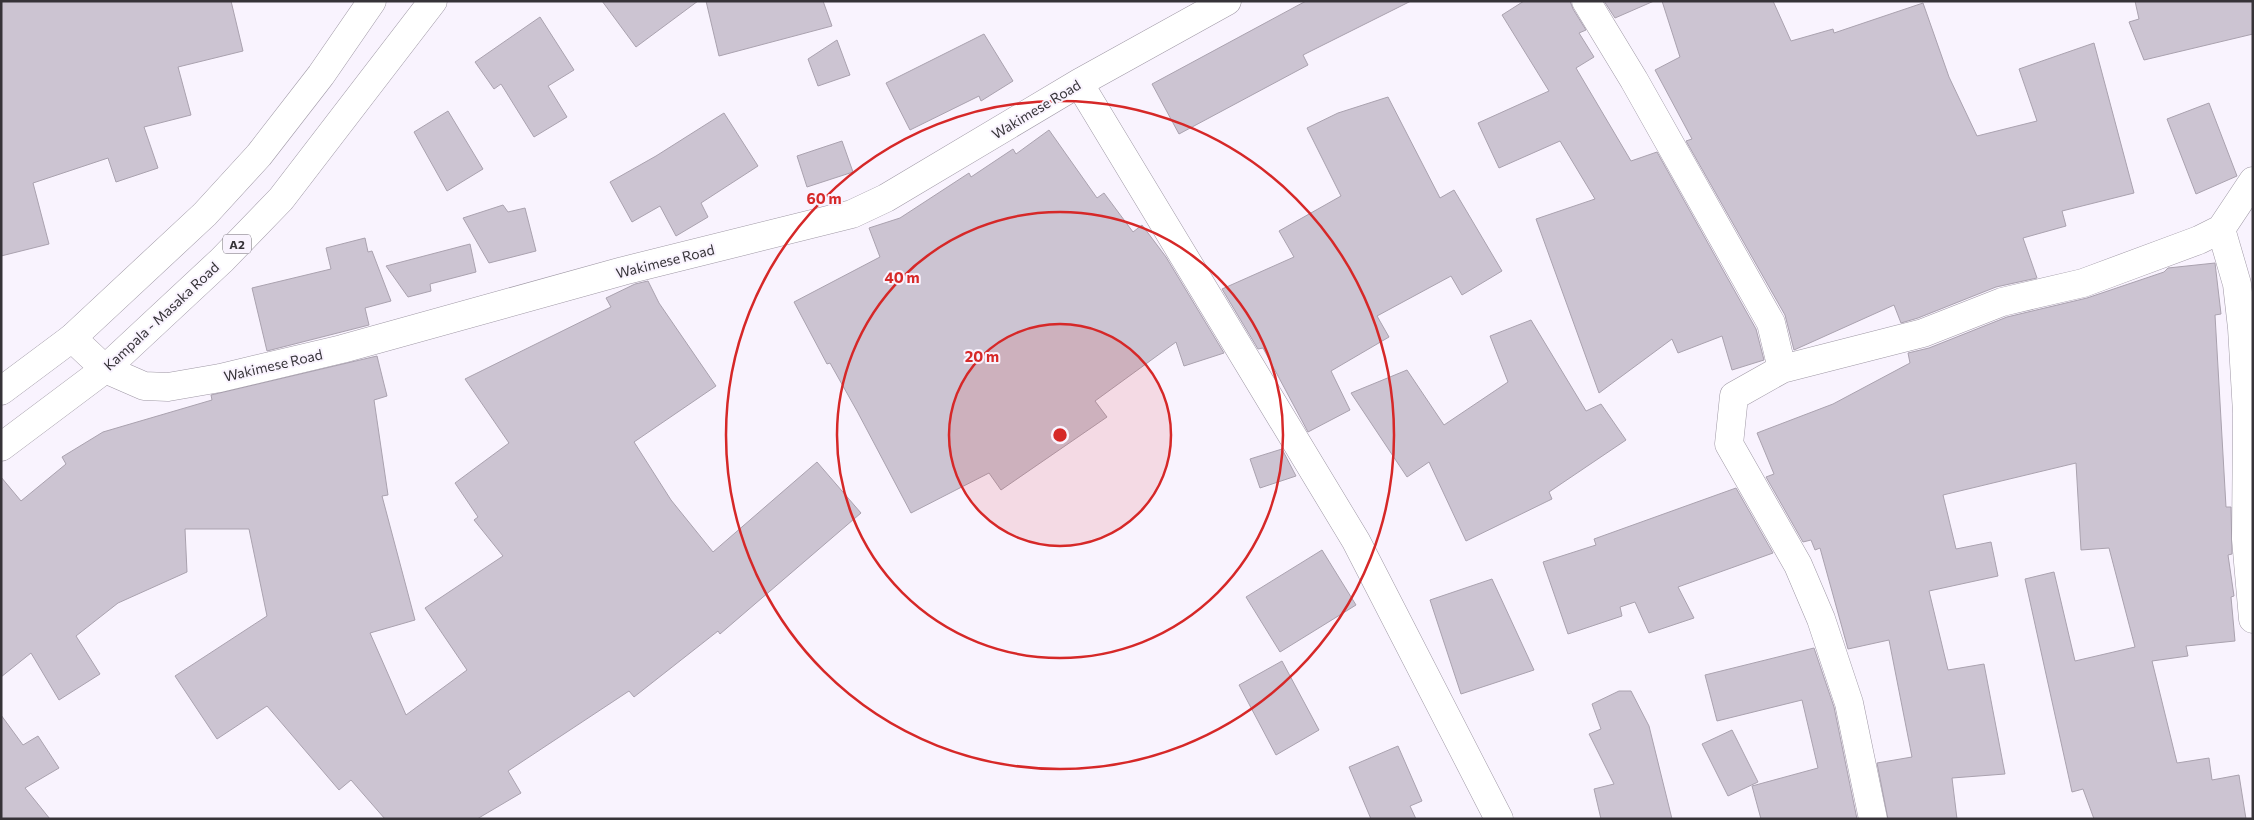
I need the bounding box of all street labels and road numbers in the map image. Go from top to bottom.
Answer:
street label: Wakimese Road [988,76,1084,142]
road number: A2 [223,234,251,253]
street label: Wakimese Road [614,241,716,281]
street label: Kampala - Masaka Road [100,258,222,374]
street label: Wakimese Road [222,345,324,385]

